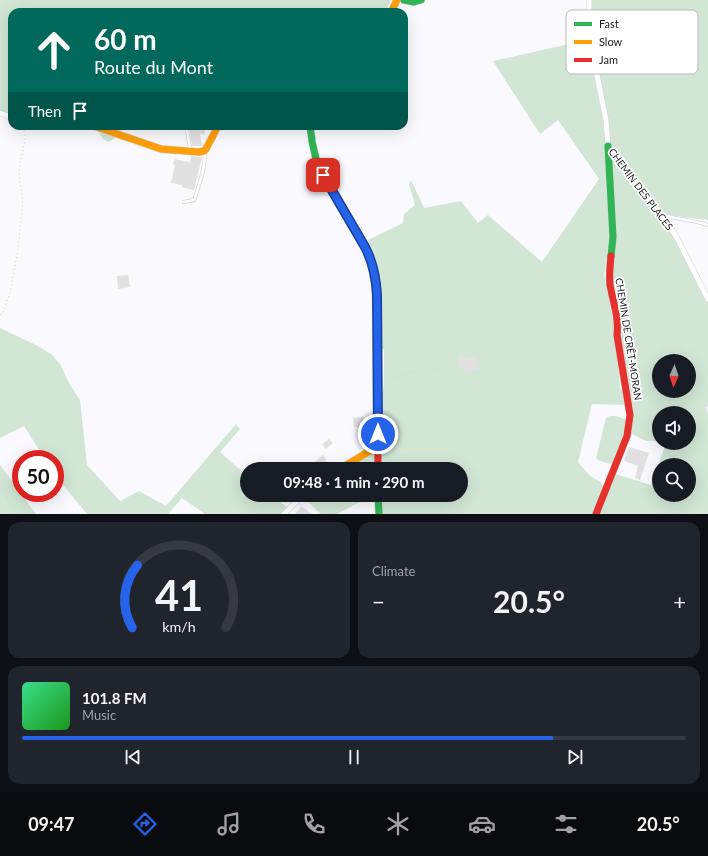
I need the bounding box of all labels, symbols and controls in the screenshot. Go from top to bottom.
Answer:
legend [566,10,698,74]
text: Fast [599,17,619,30]
text: 60 m [94,22,157,56]
icon: ahead [28,24,80,76]
text: Slow [599,35,623,48]
text: Jam [599,53,618,66]
text: Route du Mont [94,56,213,78]
icon: arrive [69,100,91,122]
text: Then [28,102,61,120]
street label: CHEMIN DES PLACES [606,146,676,232]
pin [306,158,340,192]
icon: arrive [312,164,334,186]
street label: CHEMIN DE CRÊT-MORAN [613,277,645,401]
north arrow [652,354,696,398]
map controls [652,354,696,502]
button: sound [652,406,696,450]
position arrow [357,413,399,455]
speed limit sign: 50 [12,450,64,502]
button: search [652,458,696,502]
text: 09:48 · 1 min · 290 m [284,473,424,491]
text: Climate [372,563,415,579]
text: 41 [155,570,203,620]
text: 20.5° [493,583,565,619]
text: − [372,588,385,615]
text: + [673,588,686,615]
text: km/h [162,618,196,635]
text: 101.8 FM [82,689,147,707]
text: Music [82,707,116,723]
icon: previous [122,746,144,768]
icon: pause [343,746,365,768]
icon: next [564,746,586,768]
icon: directions [131,810,159,838]
icon: music [215,810,243,838]
icon: phone [300,810,328,838]
icon: climate [384,810,412,838]
icon: car [468,810,496,838]
icon: filters [552,810,580,838]
text: 09:47 [28,813,75,835]
text: 20.5° [637,813,680,835]

